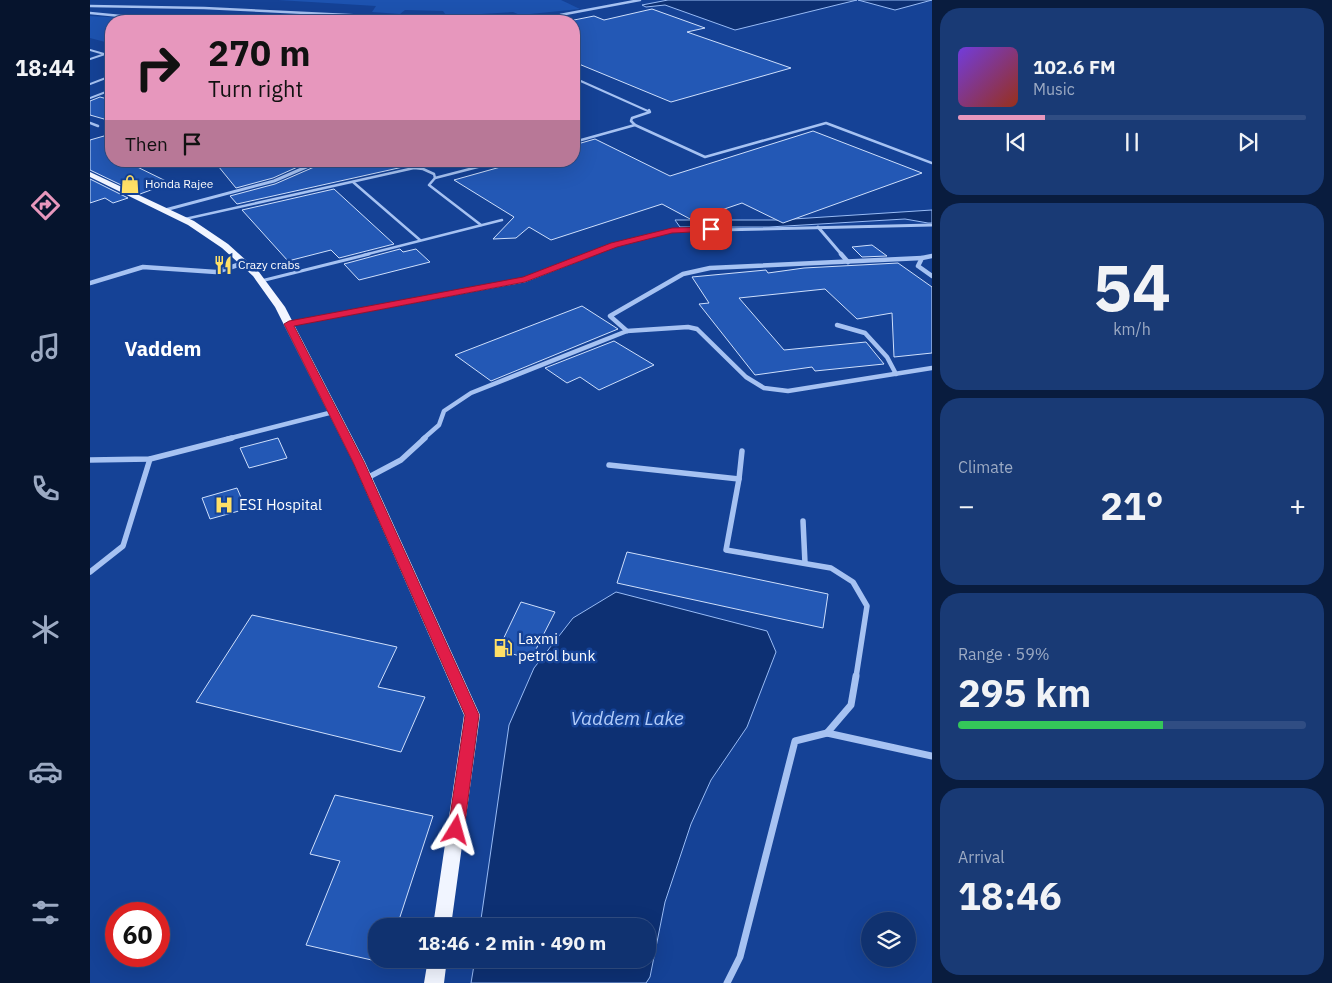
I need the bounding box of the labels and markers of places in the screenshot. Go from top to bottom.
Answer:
shop icon: Honda Rajee [119,173,141,195]
place label: Honda Rajee [145,176,214,191]
pin [690,208,732,250]
restaurant icon: Crazy crabs [212,254,234,276]
place label: Crazy crabs [238,257,300,272]
hospital icon: ESI Hospital [213,494,235,516]
place label: ESI Hospital [239,495,322,514]
place label: Laxmi petrol bunk [518,629,595,665]
fuel station icon: Laxmi petrol bunk [492,637,514,659]

